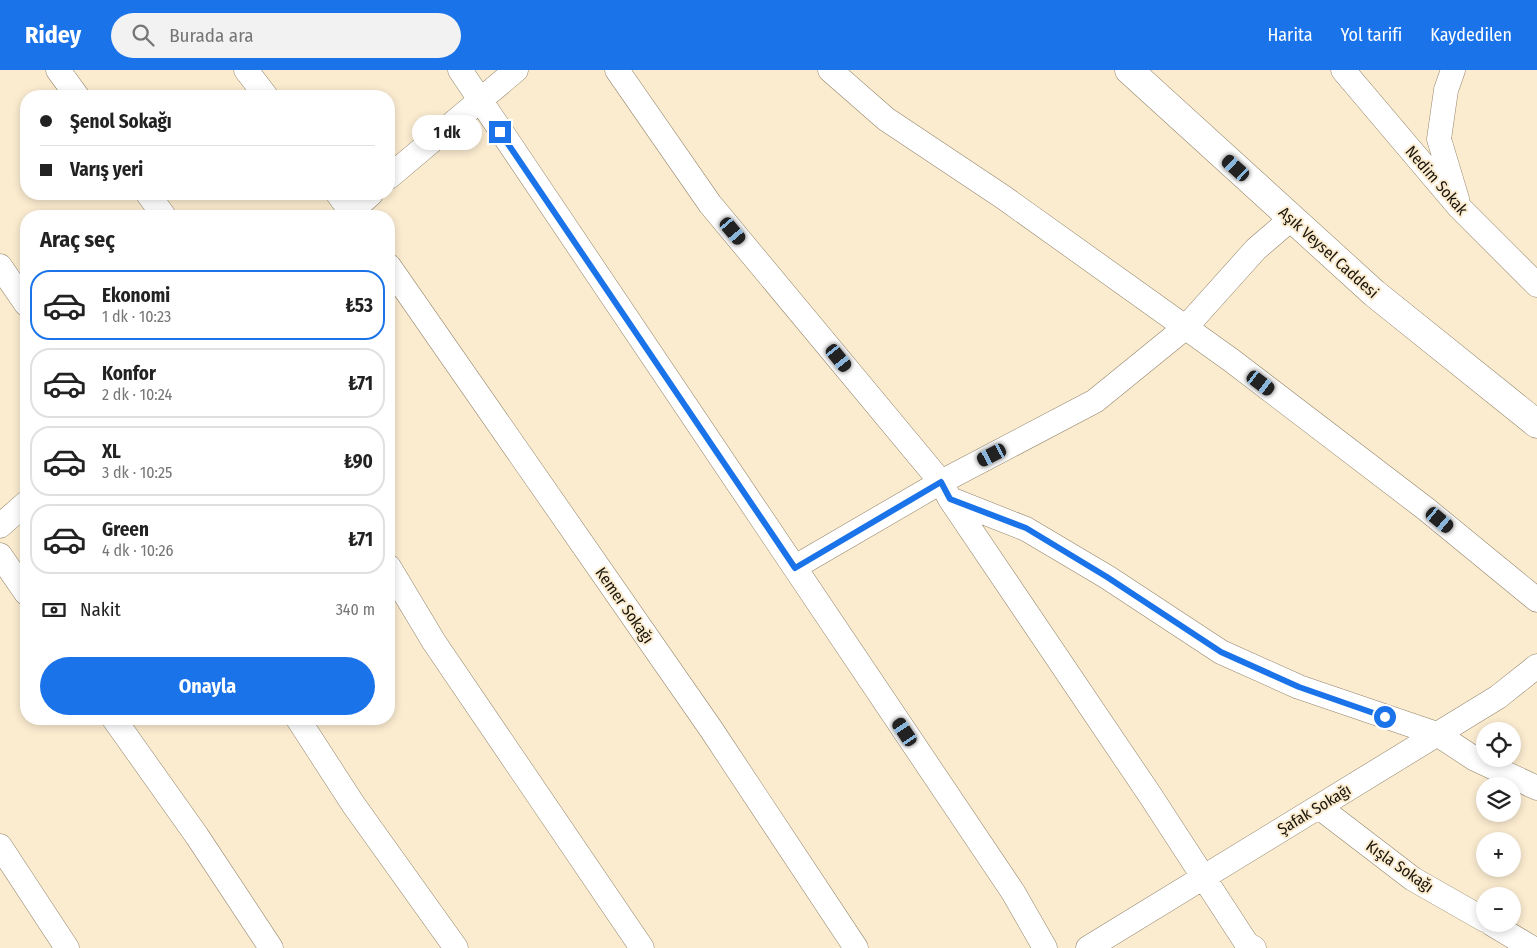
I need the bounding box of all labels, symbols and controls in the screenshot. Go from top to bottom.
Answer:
search box [111,13,461,58]
text: Ridey [25,21,81,49]
icon: search [129,21,157,49]
text: Burada ara [169,24,254,47]
text: Harita [1267,24,1313,46]
text: Yol tarifi [1341,24,1402,46]
text: Kaydedilen [1430,24,1512,46]
text: Şenol Sokağı [70,110,172,133]
callout: 1 dk [412,114,482,150]
route end [489,121,511,143]
text: 1 dk [434,123,460,142]
street label: Nedim Sokak [1402,142,1472,219]
car [1219,152,1252,184]
text: Varış yeri [70,158,143,181]
street label: Aşık Veysel Caddesi [1275,203,1382,302]
car [717,215,748,247]
text: Araç seç [40,226,115,253]
icon: car [42,283,87,328]
text: Ekonomi [102,284,170,307]
text: ₺53 [345,294,373,317]
text: 1 dk · 10:23 [102,307,171,326]
car [823,342,854,374]
icon: car [42,361,87,406]
text: Konfor [102,362,156,385]
car [1244,368,1277,398]
text: ₺71 [348,372,373,395]
text: 2 dk · 10:24 [102,385,172,404]
icon: car [42,439,87,484]
text: XL [102,440,121,463]
car [975,442,1008,468]
text: ₺90 [344,450,373,473]
text: 3 dk · 10:25 [102,463,172,482]
car [1423,505,1456,535]
icon: car [42,517,87,562]
text: Green [102,518,149,541]
text: ₺71 [348,528,373,551]
text: 4 dk · 10:26 [102,541,173,560]
street label: Kemer Sokağı [591,564,658,647]
icon: cash [40,596,68,624]
text: Nakit [80,598,121,621]
text: 340 m [336,600,375,619]
button: Onayla [40,657,375,715]
route start [1374,706,1396,728]
car [890,715,919,749]
map controls [1476,722,1521,932]
button: locate [1476,722,1521,767]
button: layers [1476,777,1521,822]
street label: Şafak Sokağı [1274,780,1354,839]
button: + [1476,832,1521,877]
street label: Kışla Sokağı [1362,836,1437,897]
button: − [1476,887,1521,932]

